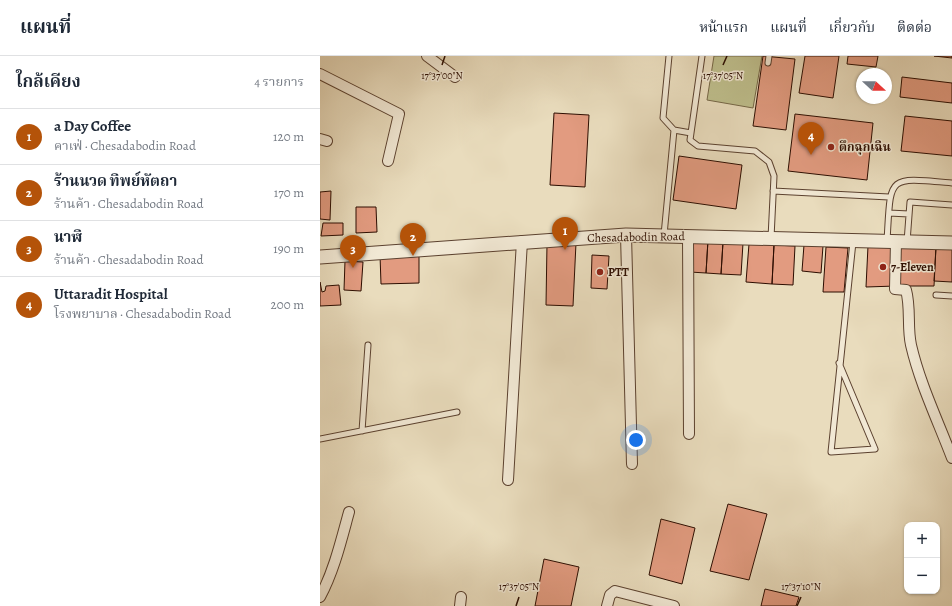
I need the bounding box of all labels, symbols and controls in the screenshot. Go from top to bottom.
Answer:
text: แผนที่ [20,14,71,40]
text: หน้าแรก [699,18,748,37]
text: แผนที่ [770,18,807,37]
text: เกี่ยวกับ [829,18,875,37]
text: ติดต่อ [897,18,932,37]
north arrow [856,68,892,104]
text: 17°37'00"N [421,69,463,82]
text: 17°37'05"N [703,69,743,82]
text: ใกล้เคียง [16,70,81,93]
text: 4 รายการ [254,73,304,90]
text: a Day Coffee [54,116,131,136]
pin: 4 [798,122,824,155]
text: 1 [27,128,31,145]
text: 120 m [273,128,304,145]
text: คาเฟ่ · Chesadabodin Road [54,137,196,154]
place label: ตึกฉุกเฉิน [839,139,891,155]
marker: ตึกฉุกเฉิน [826,142,836,152]
text: ร้านนวด ทิพย์หัตถา [54,171,177,191]
text: 2 [26,184,32,201]
text: 170 m [274,184,304,201]
text: ร้านค้า · Chesadabodin Road [54,195,204,212]
pin: 1 [552,217,578,250]
pin: 2 [400,223,426,256]
text: นาฬิ [54,227,82,247]
street label: Chesadabodin Road [587,228,685,246]
pin: 3 [340,235,366,268]
text: 3 [26,240,32,257]
text: 190 m [273,240,304,257]
text: ร้านค้า · Chesadabodin Road [54,251,204,268]
place label: 7-Eleven [891,259,934,275]
marker: 7-Eleven [878,262,888,272]
place label: PTT [608,264,629,280]
marker: PTT [595,267,605,277]
text: Uttaradit Hospital [54,284,168,304]
text: 4 [26,296,32,313]
text: 200 m [271,296,304,313]
text: โรงพยาบาล · Chesadabodin Road [54,305,231,322]
your location [626,430,646,450]
map controls [904,522,940,594]
button: + [904,522,940,558]
button: − [904,558,940,594]
text: 17°37'05"N [499,580,539,593]
text: 17°37'10"N [781,580,821,593]

